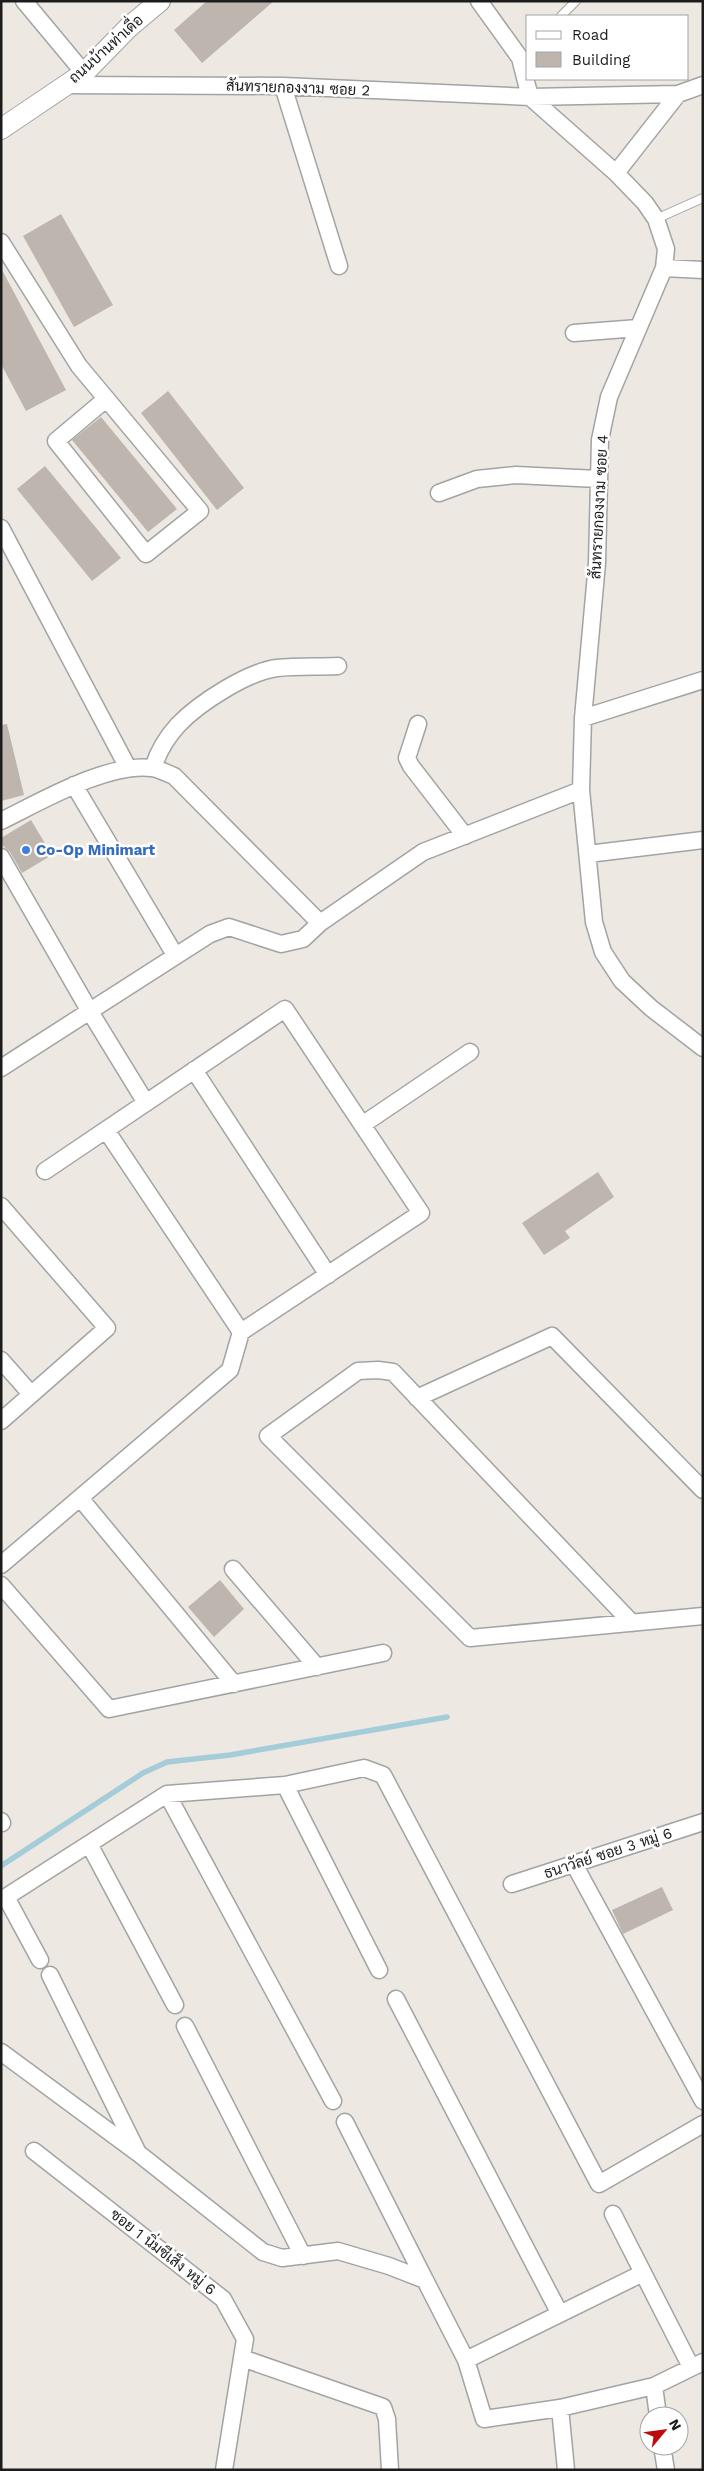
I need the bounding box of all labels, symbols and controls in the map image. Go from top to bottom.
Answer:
street label: ถนนบ้านท่าเดื่อ [61,6,147,87]
legend [526,15,689,80]
text: Road [572,26,609,44]
text: Building [572,51,630,69]
street label: สันทรายกองงาม ซอย 2 [226,76,370,100]
street label: สันทรายกองงาม ซอย 4 [586,434,612,580]
place label: Co-Op Minimart [36,841,156,859]
marker: Co-Op Minimart [20,844,32,856]
street label: ธนาวัลย์ ซอย 3 หมู่ 6 [541,1823,675,1883]
street label: ซอย 1 นิ่มซีเส็ง หมู่ 6 [106,2201,223,2299]
north arrow [639,2406,689,2456]
text: N [666,2416,685,2433]

